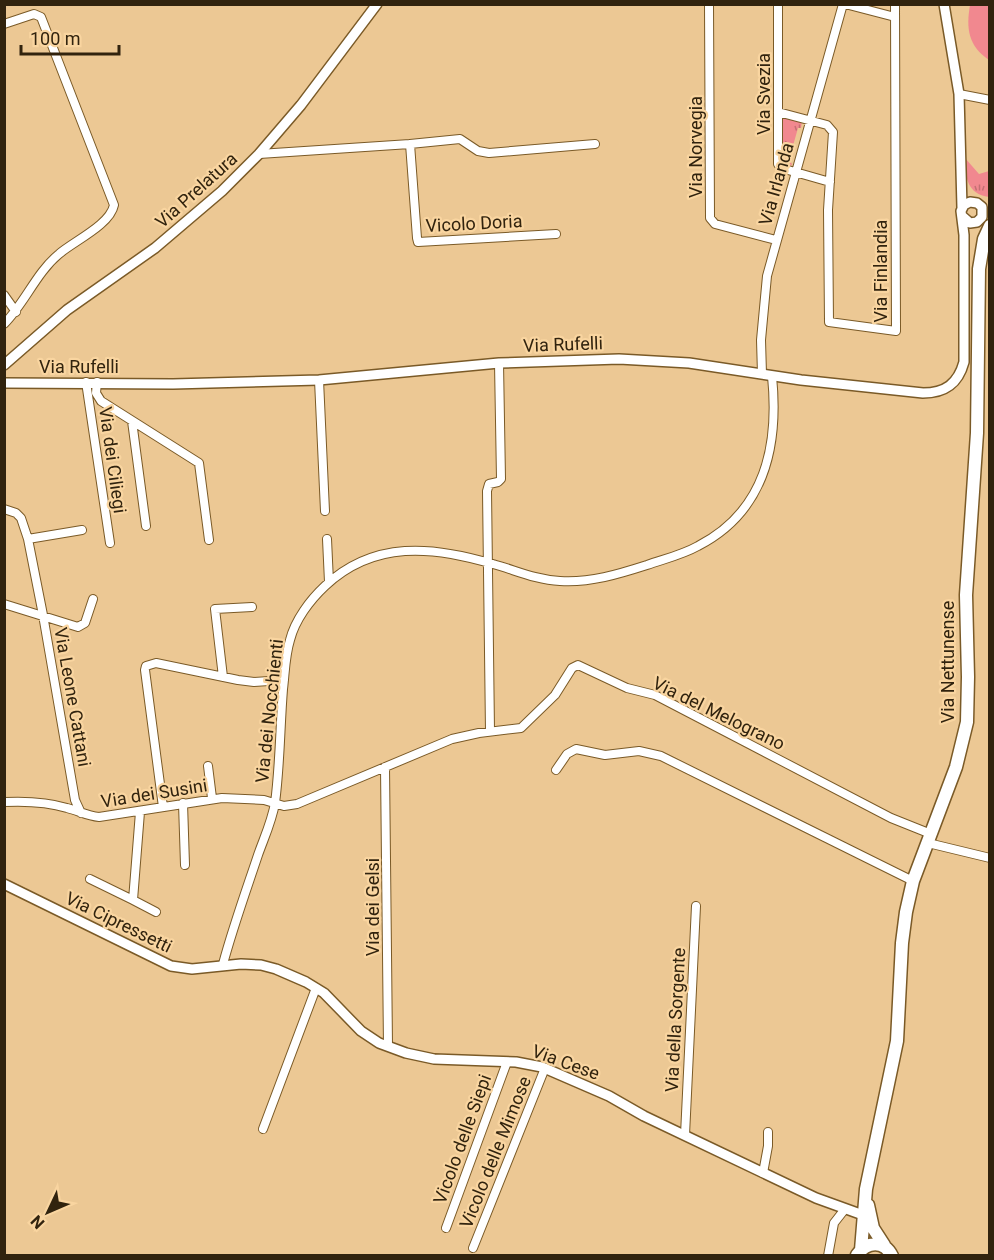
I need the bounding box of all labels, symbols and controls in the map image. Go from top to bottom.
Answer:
scale bar [21,18,118,56]
text: 100 m [30,28,81,49]
street label: Via Svezia [753,53,774,135]
street label: Via Norvegia [685,96,706,198]
street label: Via Irlanda [754,140,798,228]
street label: Via Prelatura [151,148,241,232]
street label: Vicolo Doria [425,210,523,236]
street label: Via Finlandia [870,220,891,322]
street label: Via Rufelli [523,332,603,356]
street label: Via Rufelli [39,356,119,377]
street label: Via dei Ciliegi [95,405,131,515]
street label: Via Nettunense [937,601,958,723]
street label: Via Leone Cattani [50,626,96,768]
street label: Via dei Nocchienti [251,638,287,784]
street label: Via del Melograno [650,672,788,754]
street label: Via dei Susini [99,774,209,812]
street label: Via dei Gelsi [362,858,383,956]
street label: Via Cipressetti [62,887,176,957]
street label: Via della Sorgente [661,947,689,1093]
street label: Via Cese [529,1040,603,1084]
street label: Vicolo delle Siepi [429,1071,495,1207]
street label: Vicolo delle Mimose [455,1073,535,1231]
north arrow [18,1182,78,1242]
text: N [27,1211,48,1233]

